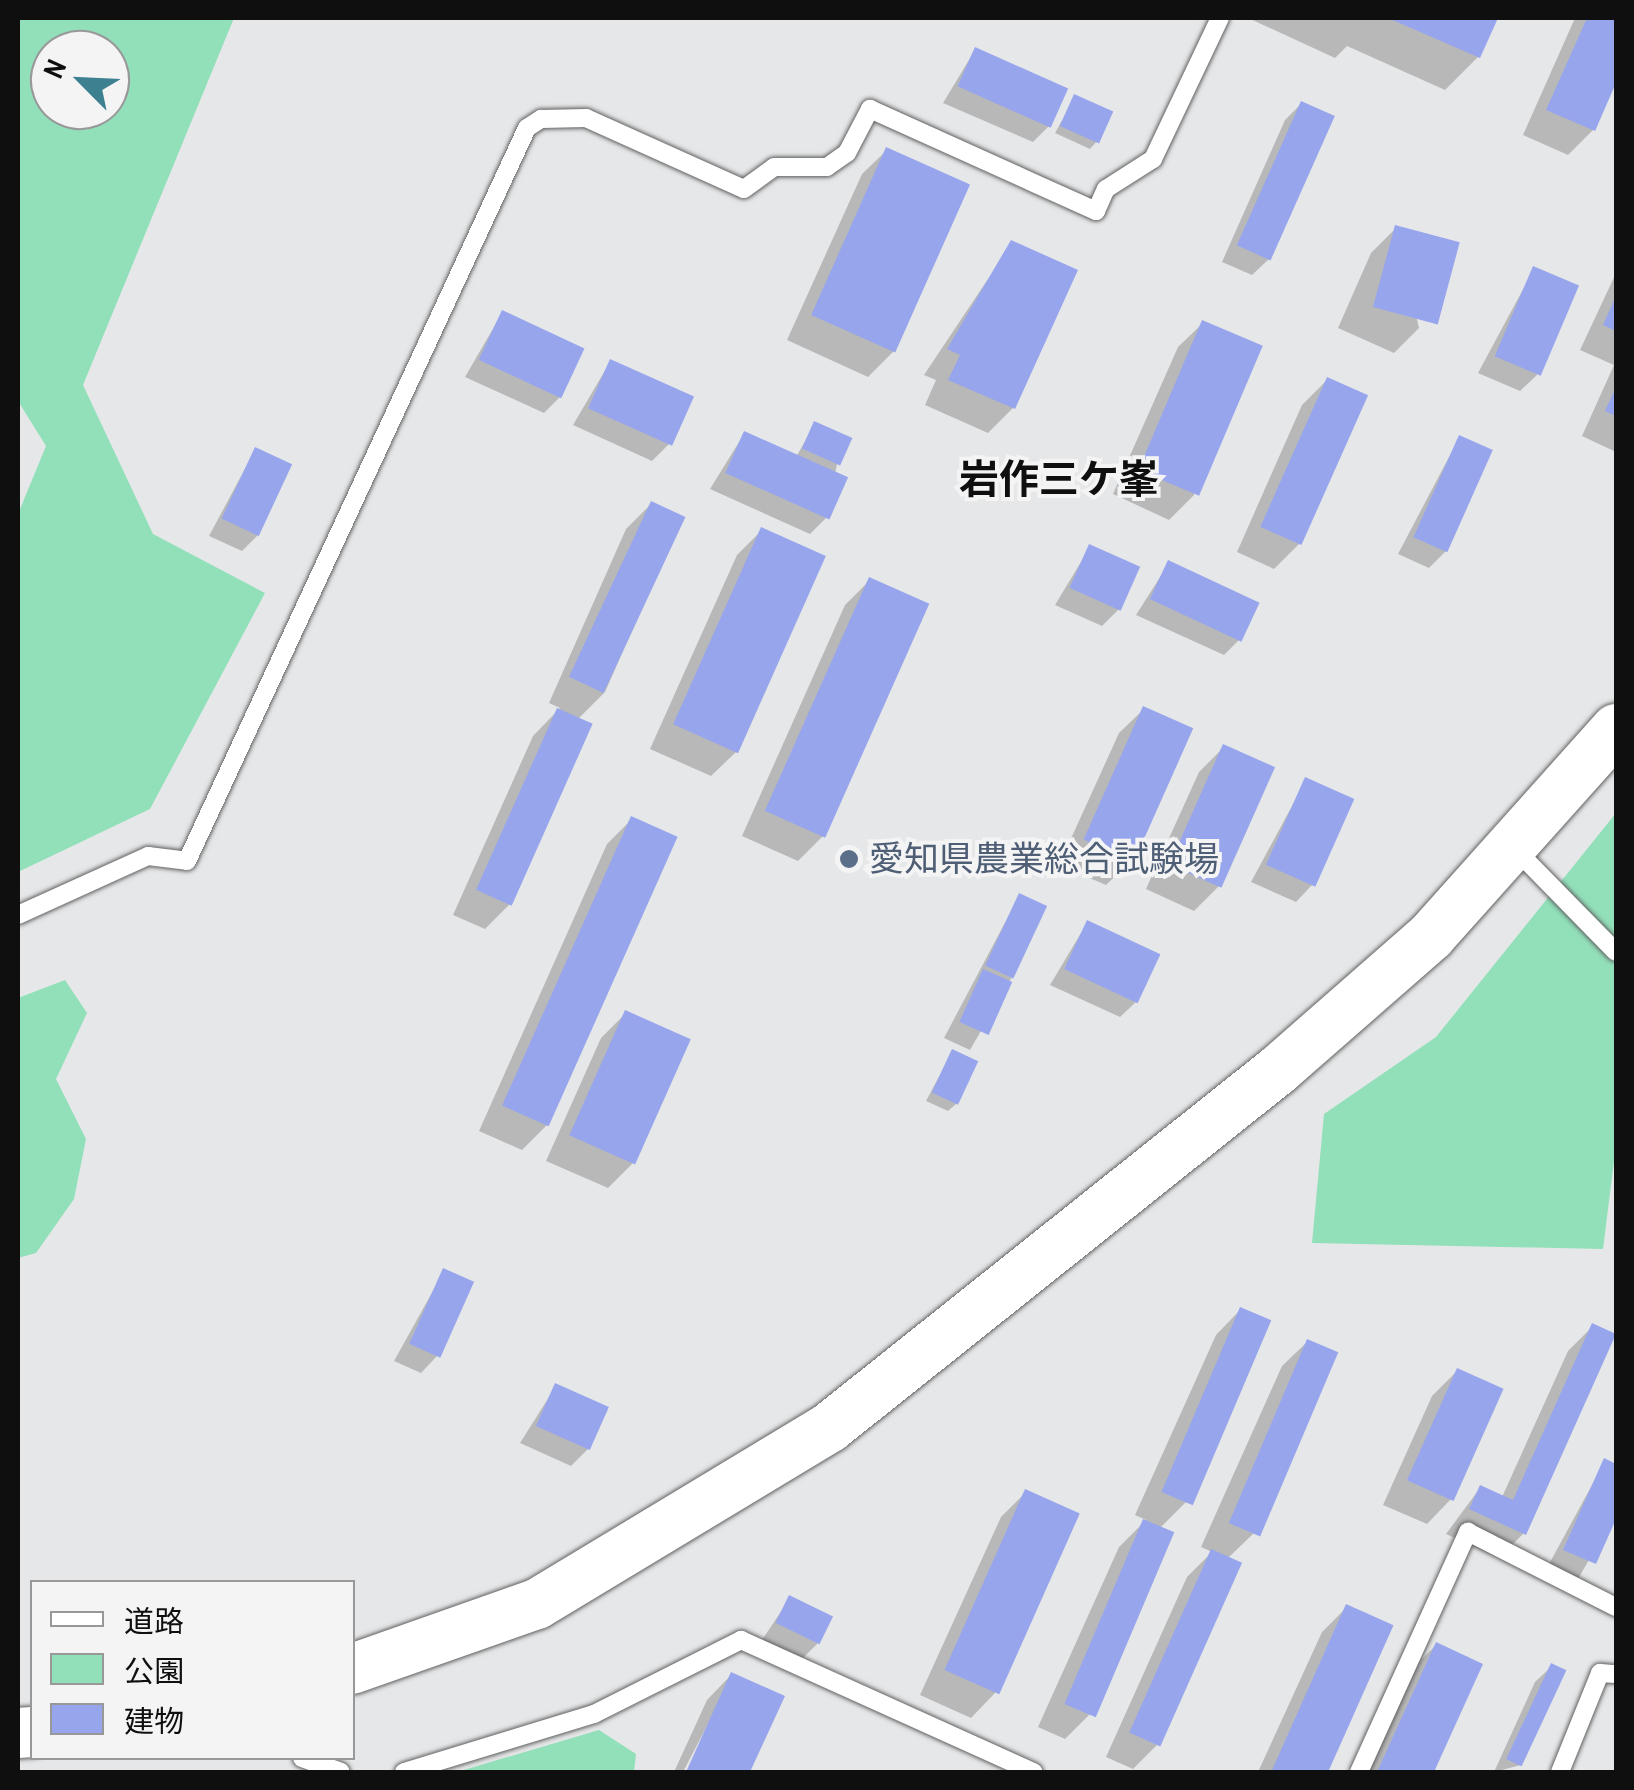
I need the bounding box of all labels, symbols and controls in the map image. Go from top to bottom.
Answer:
north arrow [30,30,130,130]
text: N [34,53,75,84]
district label: 岩作三ケ峯 [959,455,1159,503]
place label: 愛知県農業総合試験場 [869,838,1219,880]
marker: 愛知県農業総合試験場 [838,848,860,870]
legend [30,1580,355,1760]
text: 道路 [124,1601,184,1641]
text: 公園 [124,1651,184,1691]
text: 建物 [124,1701,184,1741]

